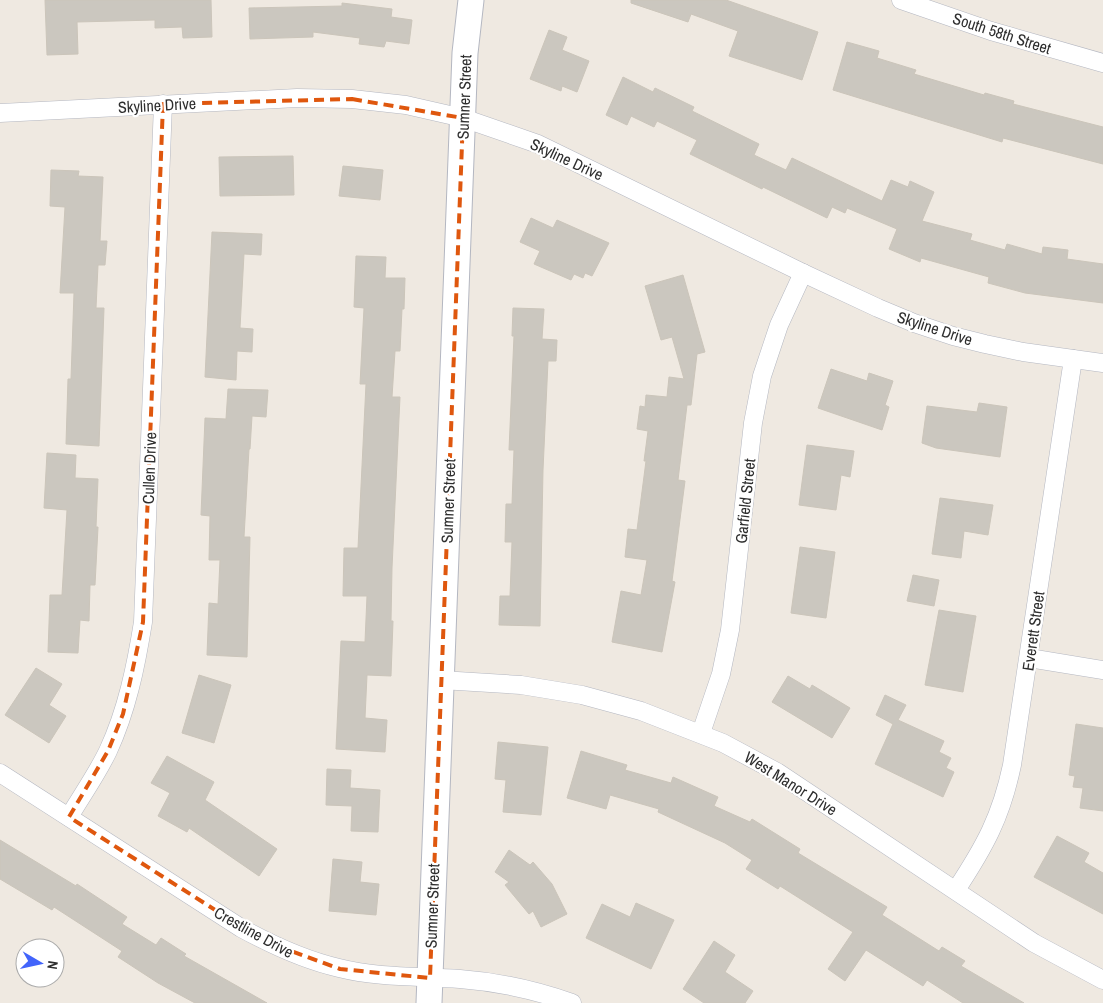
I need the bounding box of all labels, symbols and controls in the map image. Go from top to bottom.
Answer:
street label: South 58th Street [950,7,1054,59]
street label: Sumner Street [452,54,476,140]
street label: Skyline Drive [117,92,197,118]
street label: Skyline Drive [527,133,607,185]
street label: Skyline Drive [894,305,976,351]
street label: Cullen Drive [137,432,161,504]
street label: Garfield Street [730,457,760,545]
street label: Sumner Street [436,458,460,544]
street label: Everett Street [1017,589,1050,672]
street label: West Manor Drive [740,746,842,820]
street label: Sumner Street [420,863,444,949]
street label: Crestline Drive [210,901,298,963]
north arrow [15,938,65,988]
text: N [43,960,62,971]

